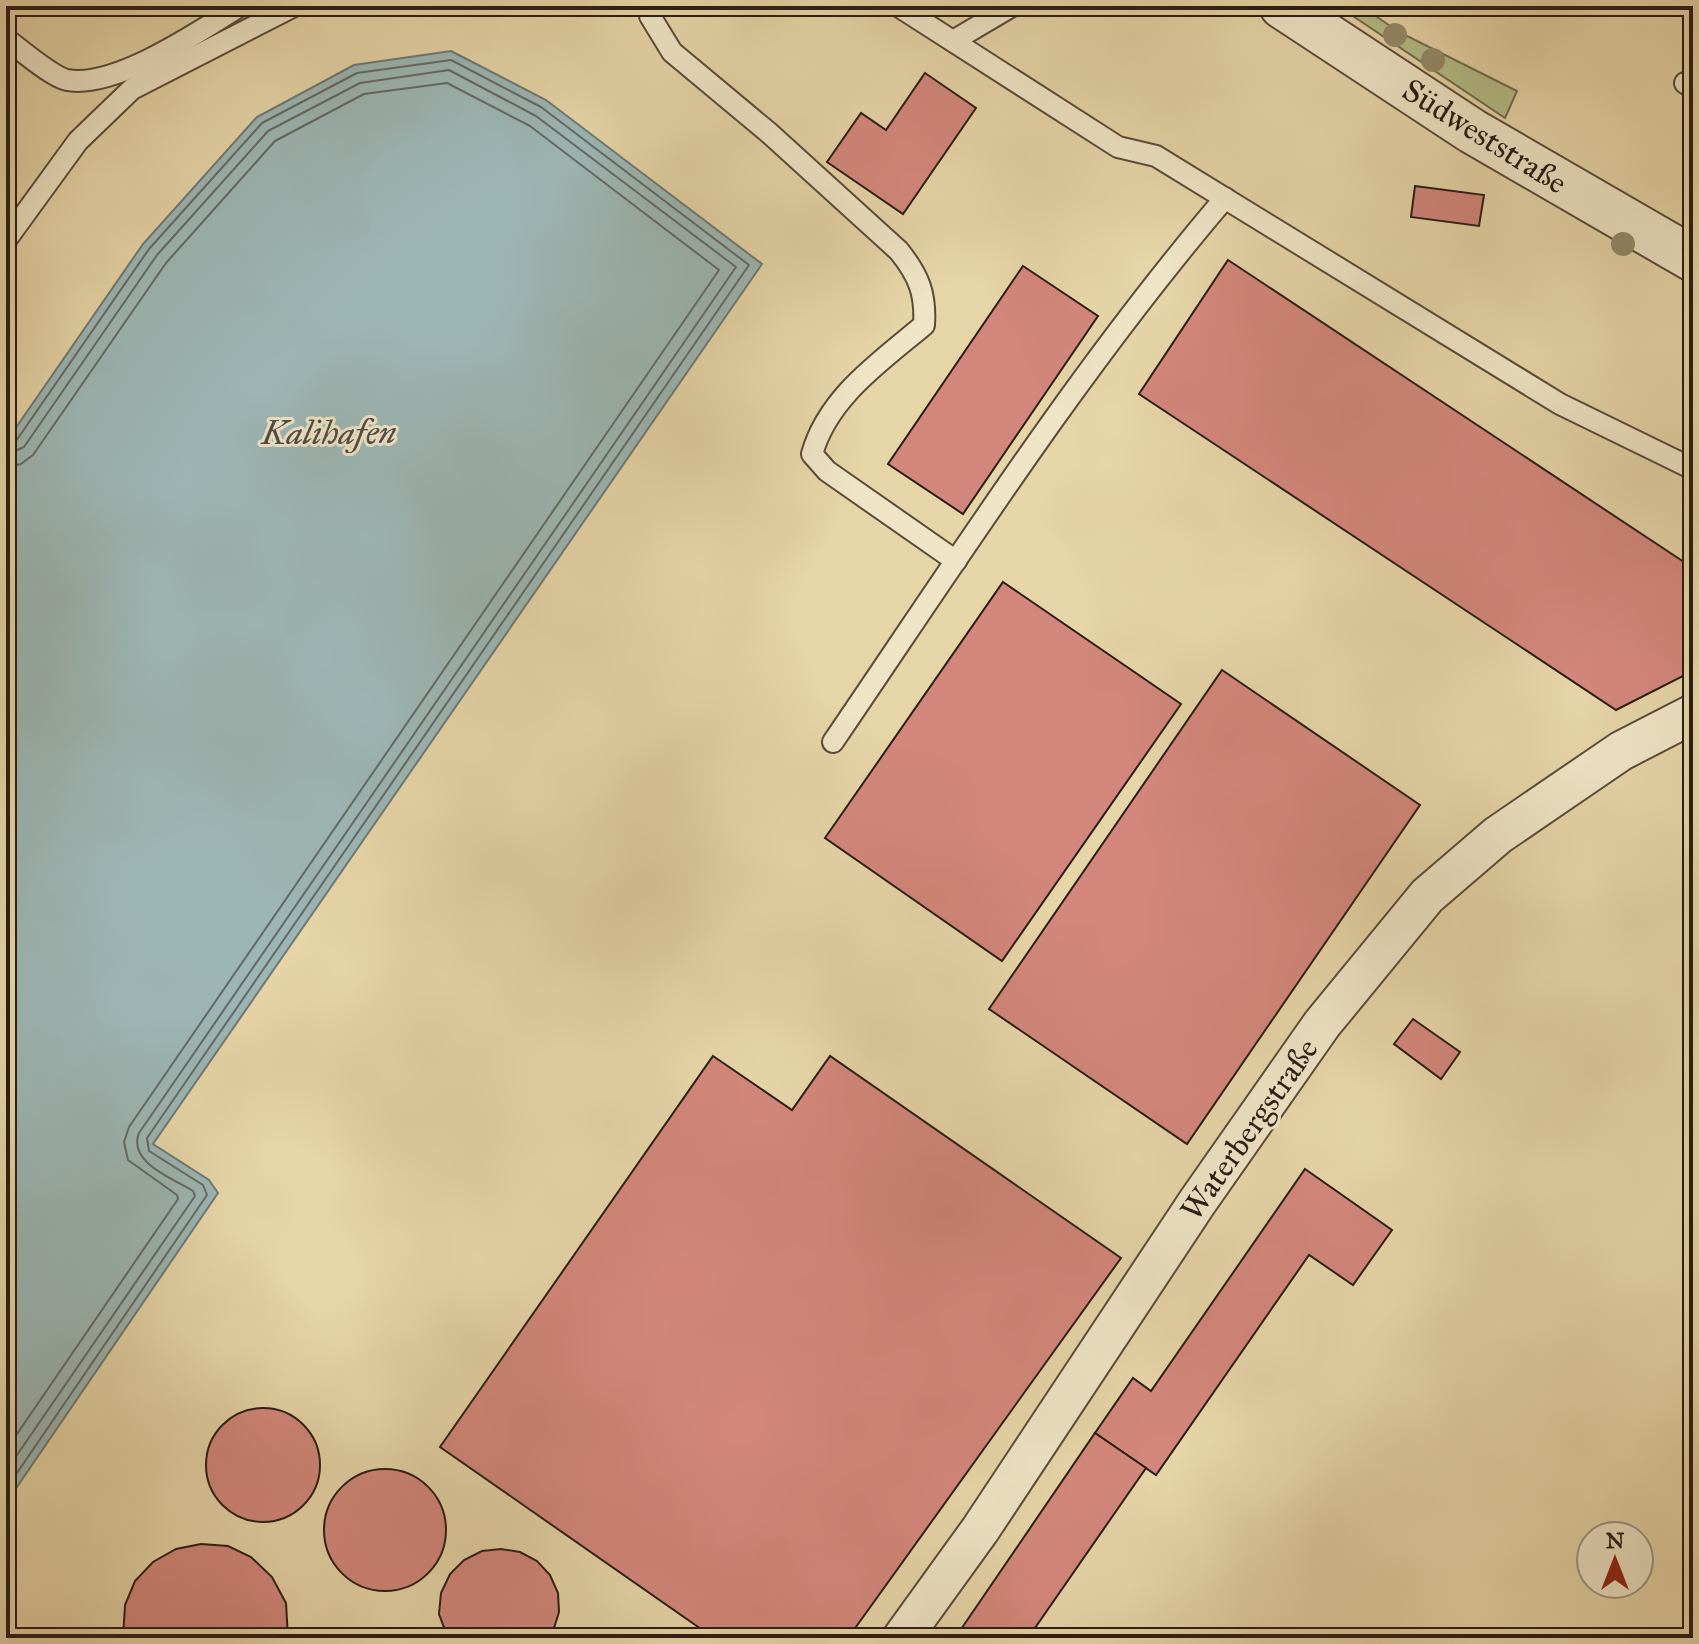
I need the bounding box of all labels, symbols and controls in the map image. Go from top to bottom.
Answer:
street label: Südweststraße [1395,70,1574,202]
water label: Kalihafen [260,412,397,453]
street label: Waterbergstraße [1172,1031,1327,1228]
north arrow [1575,1520,1655,1600]
text: N [1606,1527,1625,1554]

